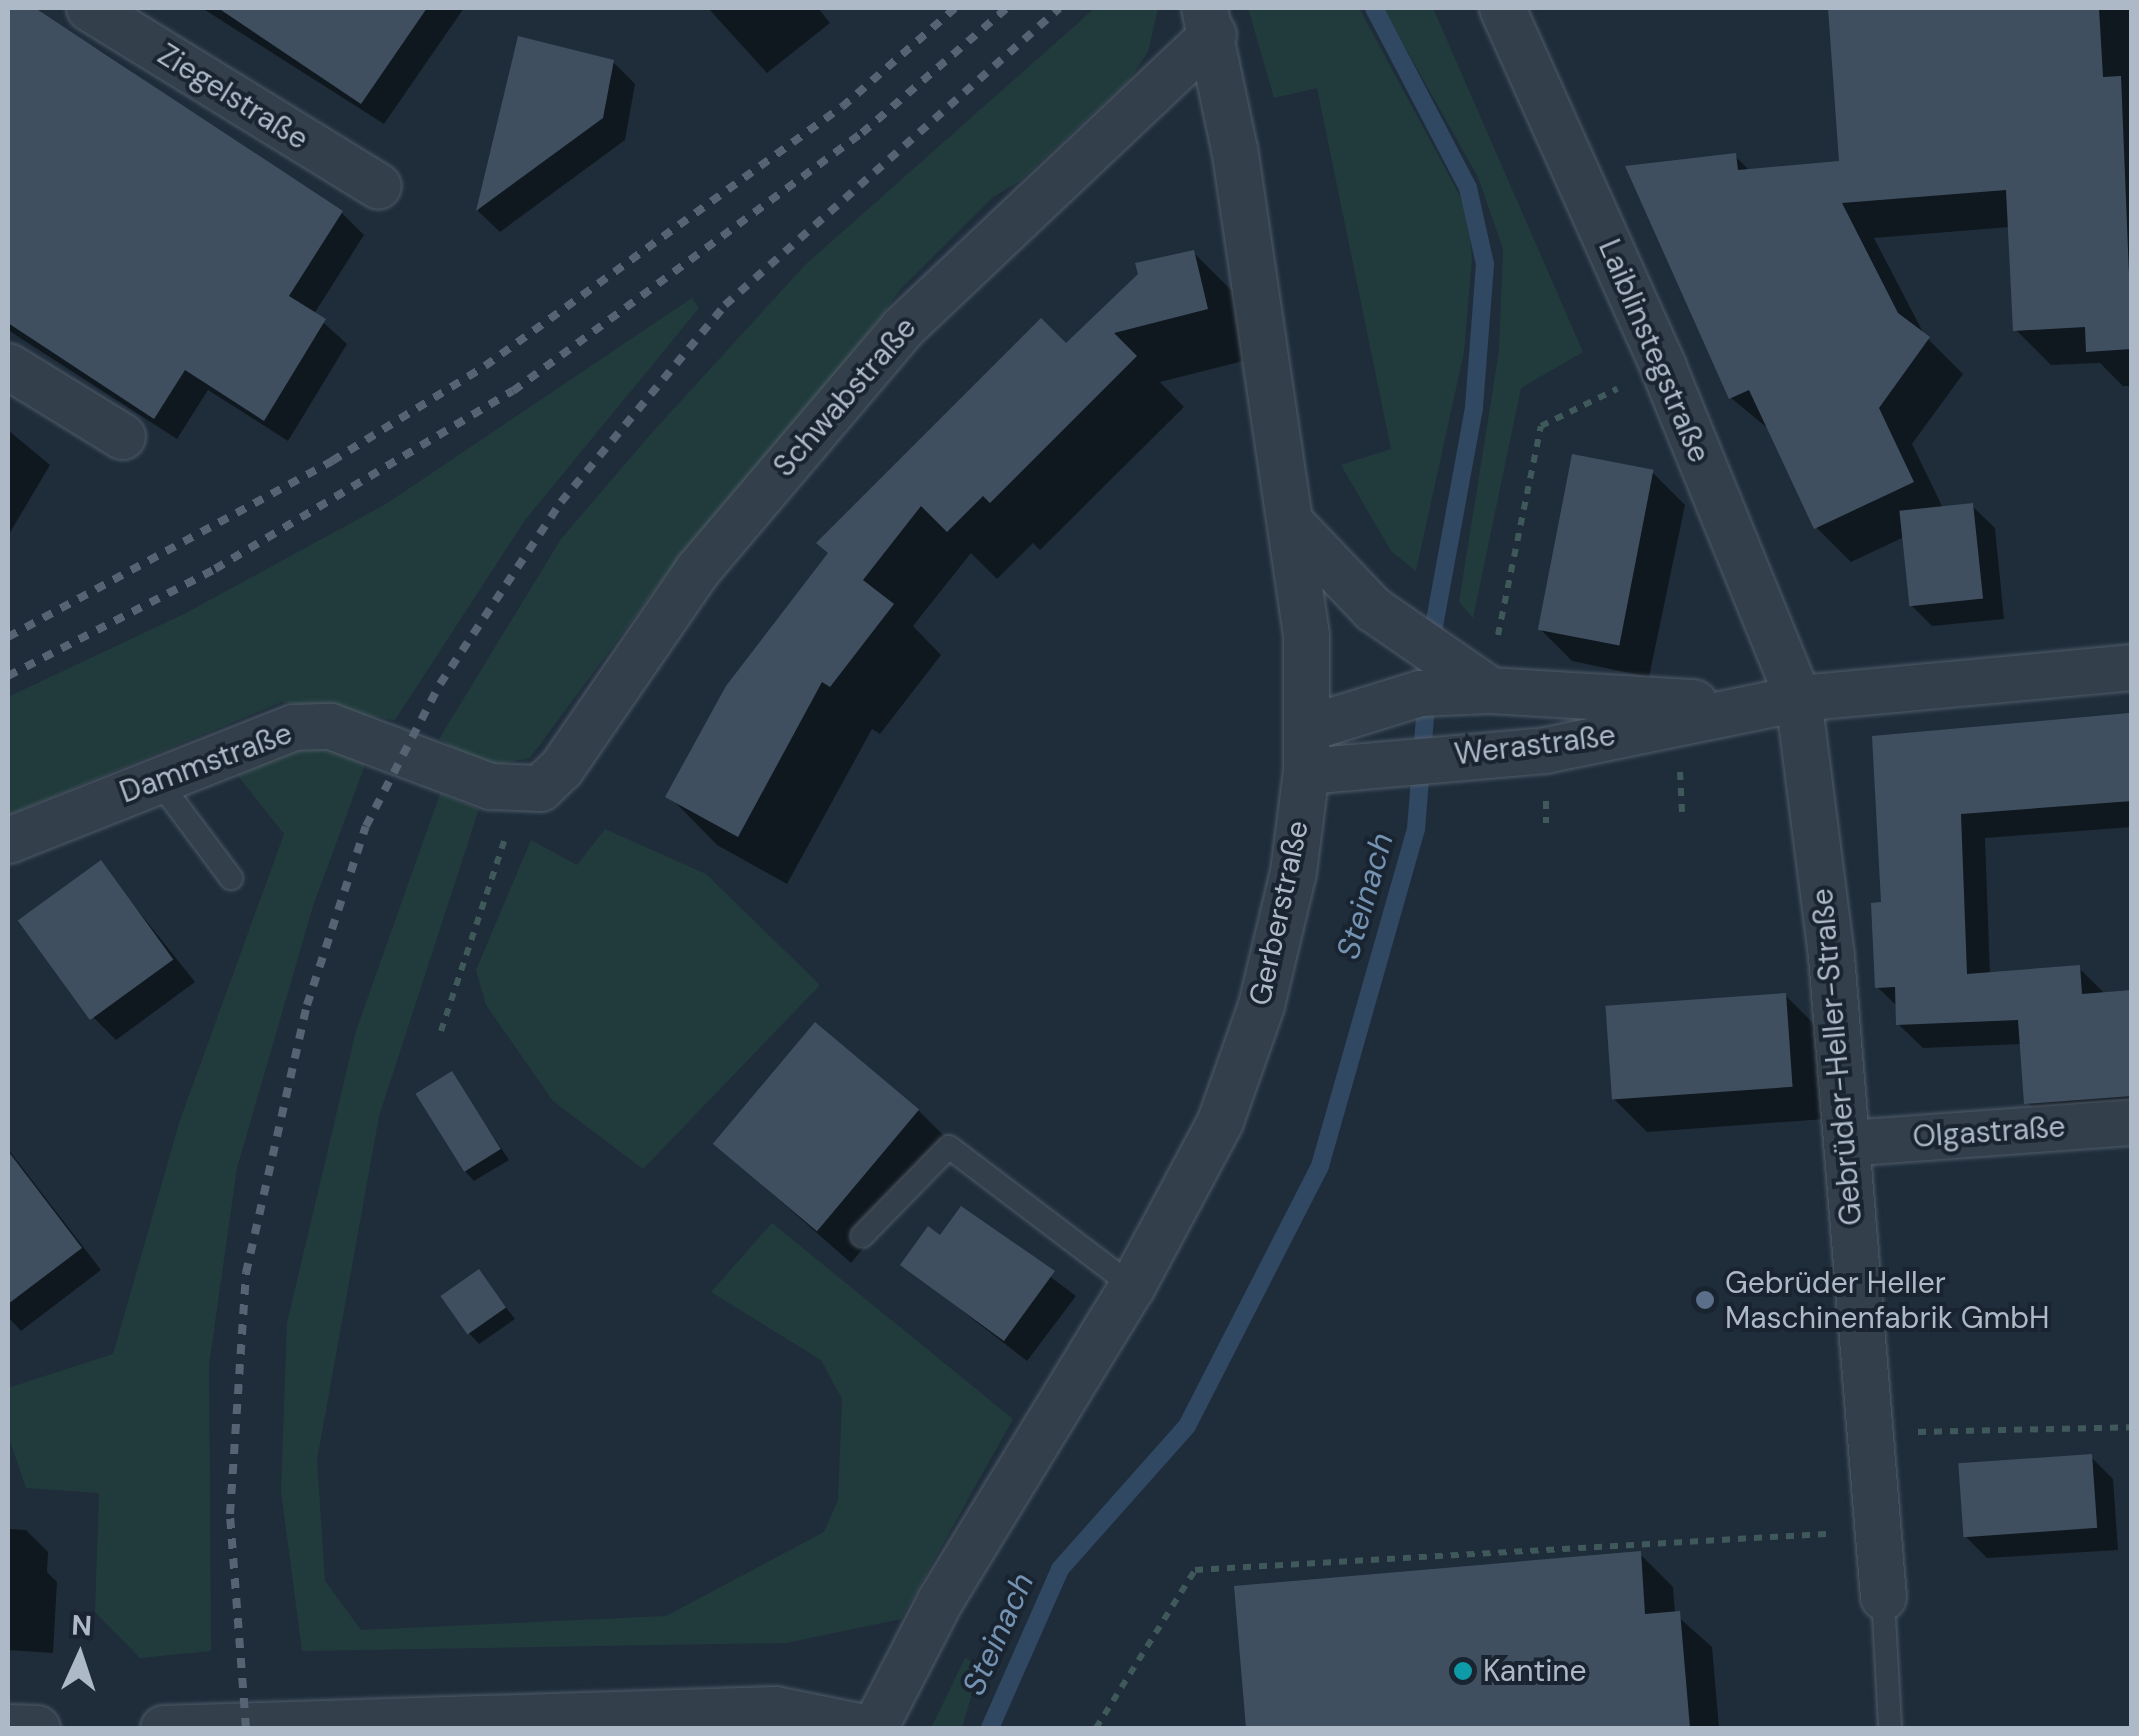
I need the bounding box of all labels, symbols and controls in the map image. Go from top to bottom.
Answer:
street label: Ziegelstraße [151,37,315,157]
street label: Laiblinstegstraße [1591,234,1717,468]
street label: Schwabstraße [766,310,924,484]
street label: Dammstraße [115,715,297,811]
street label: Werastraße [1452,717,1618,773]
street label: Gerberstraße [1242,817,1316,1009]
water label: Steinach [1329,829,1401,963]
street label: Gebrüder-Heller-Straße [1804,887,1870,1227]
street label: Olgastraße [1911,1109,2067,1155]
place label: Gebrüder Heller Maschinenfabrik GmbH [1725,1265,2049,1336]
marker: Gebrüder Heller Maschinenfabrik GmbH [1694,1289,1716,1311]
water label: Steinach [954,1567,1042,1701]
north arrow [30,1606,130,1706]
text: N [70,1607,93,1645]
place label: Kantine [1483,1653,1587,1689]
marker: Kantine [1452,1660,1474,1682]

